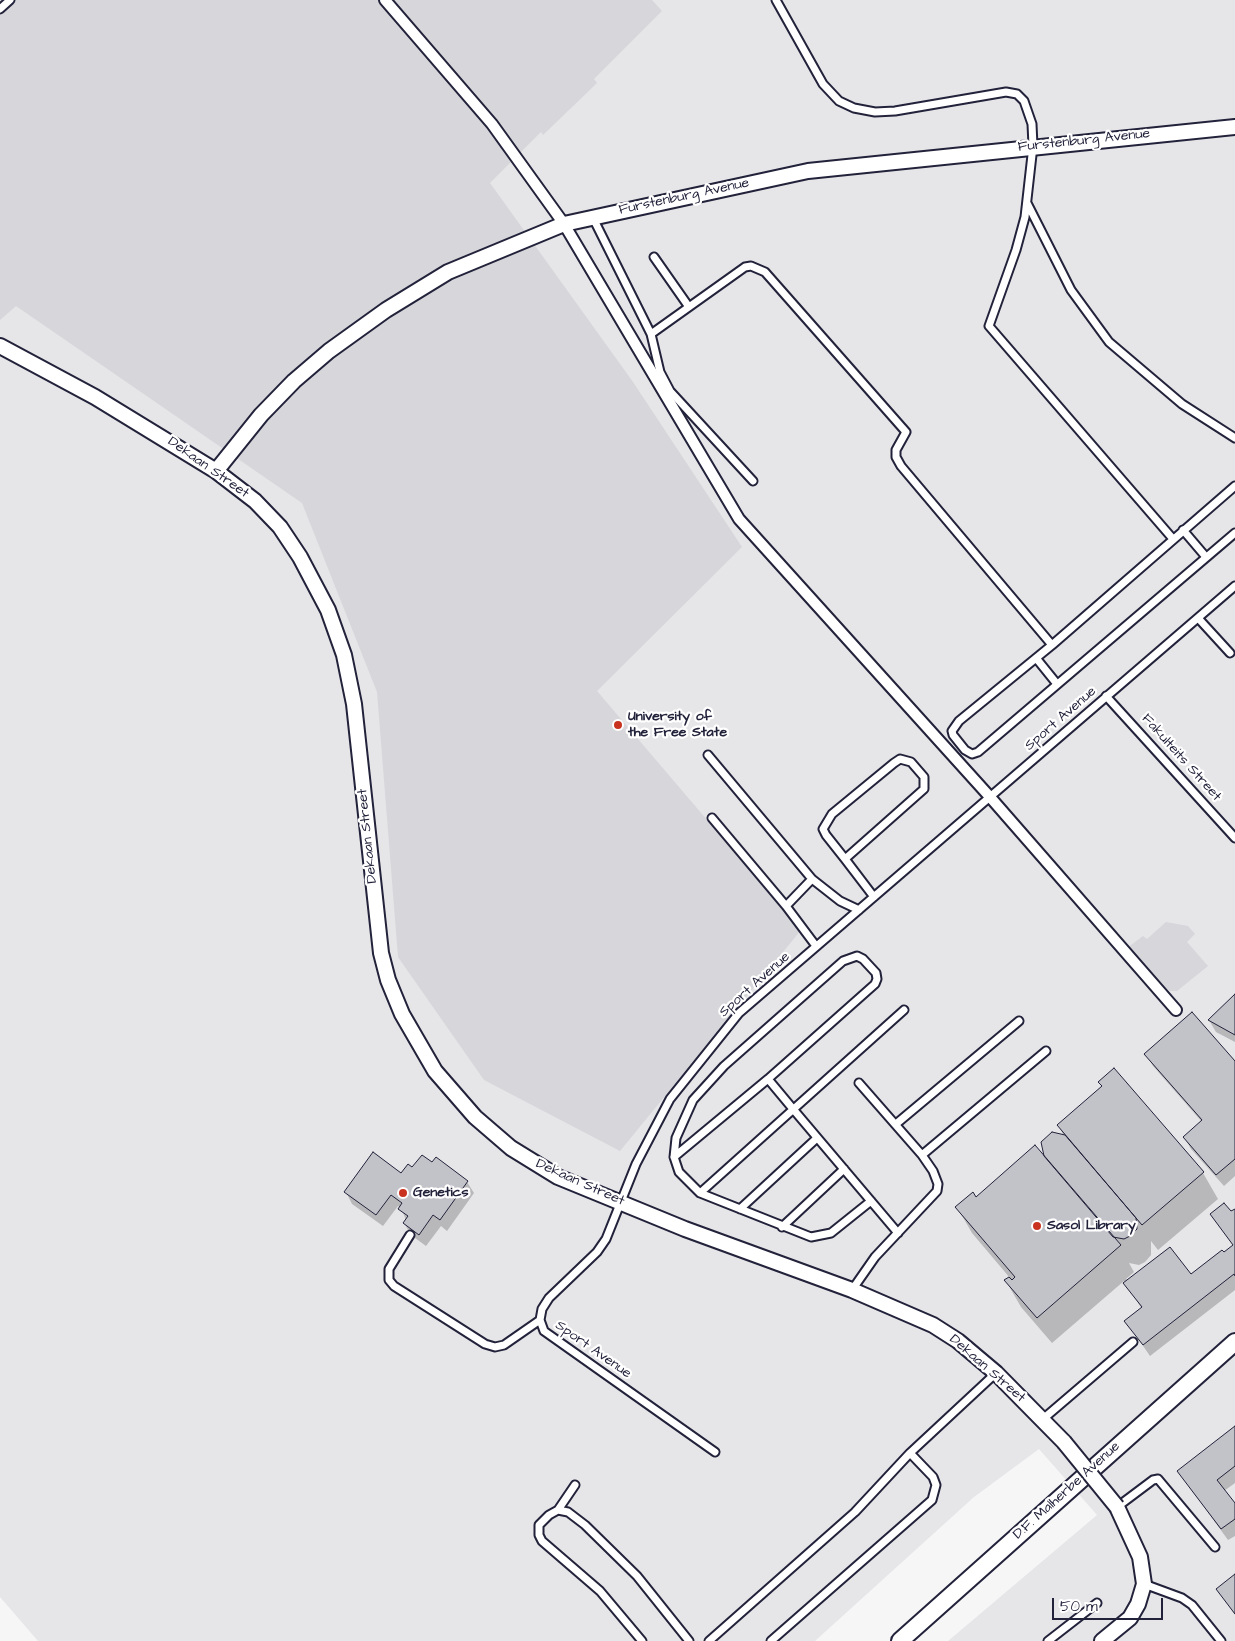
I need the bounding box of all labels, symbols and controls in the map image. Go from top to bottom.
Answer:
street label: Furstenburg Avenue [1017,126,1151,156]
street label: Furstenburg Avenue [617,175,751,219]
street label: Dekaan Street [164,434,252,502]
street label: Sport Avenue [1022,683,1100,755]
place label: University of the Free State [628,709,727,742]
street label: Fakulteits Street [1137,711,1225,805]
marker: University of the Free State [612,719,624,731]
street label: Dekaan Street [355,788,381,884]
street label: Sport Avenue [716,949,794,1021]
street label: Dekaan Street [533,1156,627,1210]
place label: Genetics [413,1185,469,1201]
marker: Genetics [397,1187,409,1199]
place label: Sasol Library [1047,1218,1136,1234]
marker: Sasol Library [1031,1220,1043,1232]
street label: Sport Avenue [552,1318,634,1382]
street label: Dekaan Street [946,1331,1028,1407]
street label: D.F. Malherbe Avenue [1010,1439,1124,1543]
scale bar [1055,1588,1166,1620]
text: 50 m [1060,1596,1098,1617]

